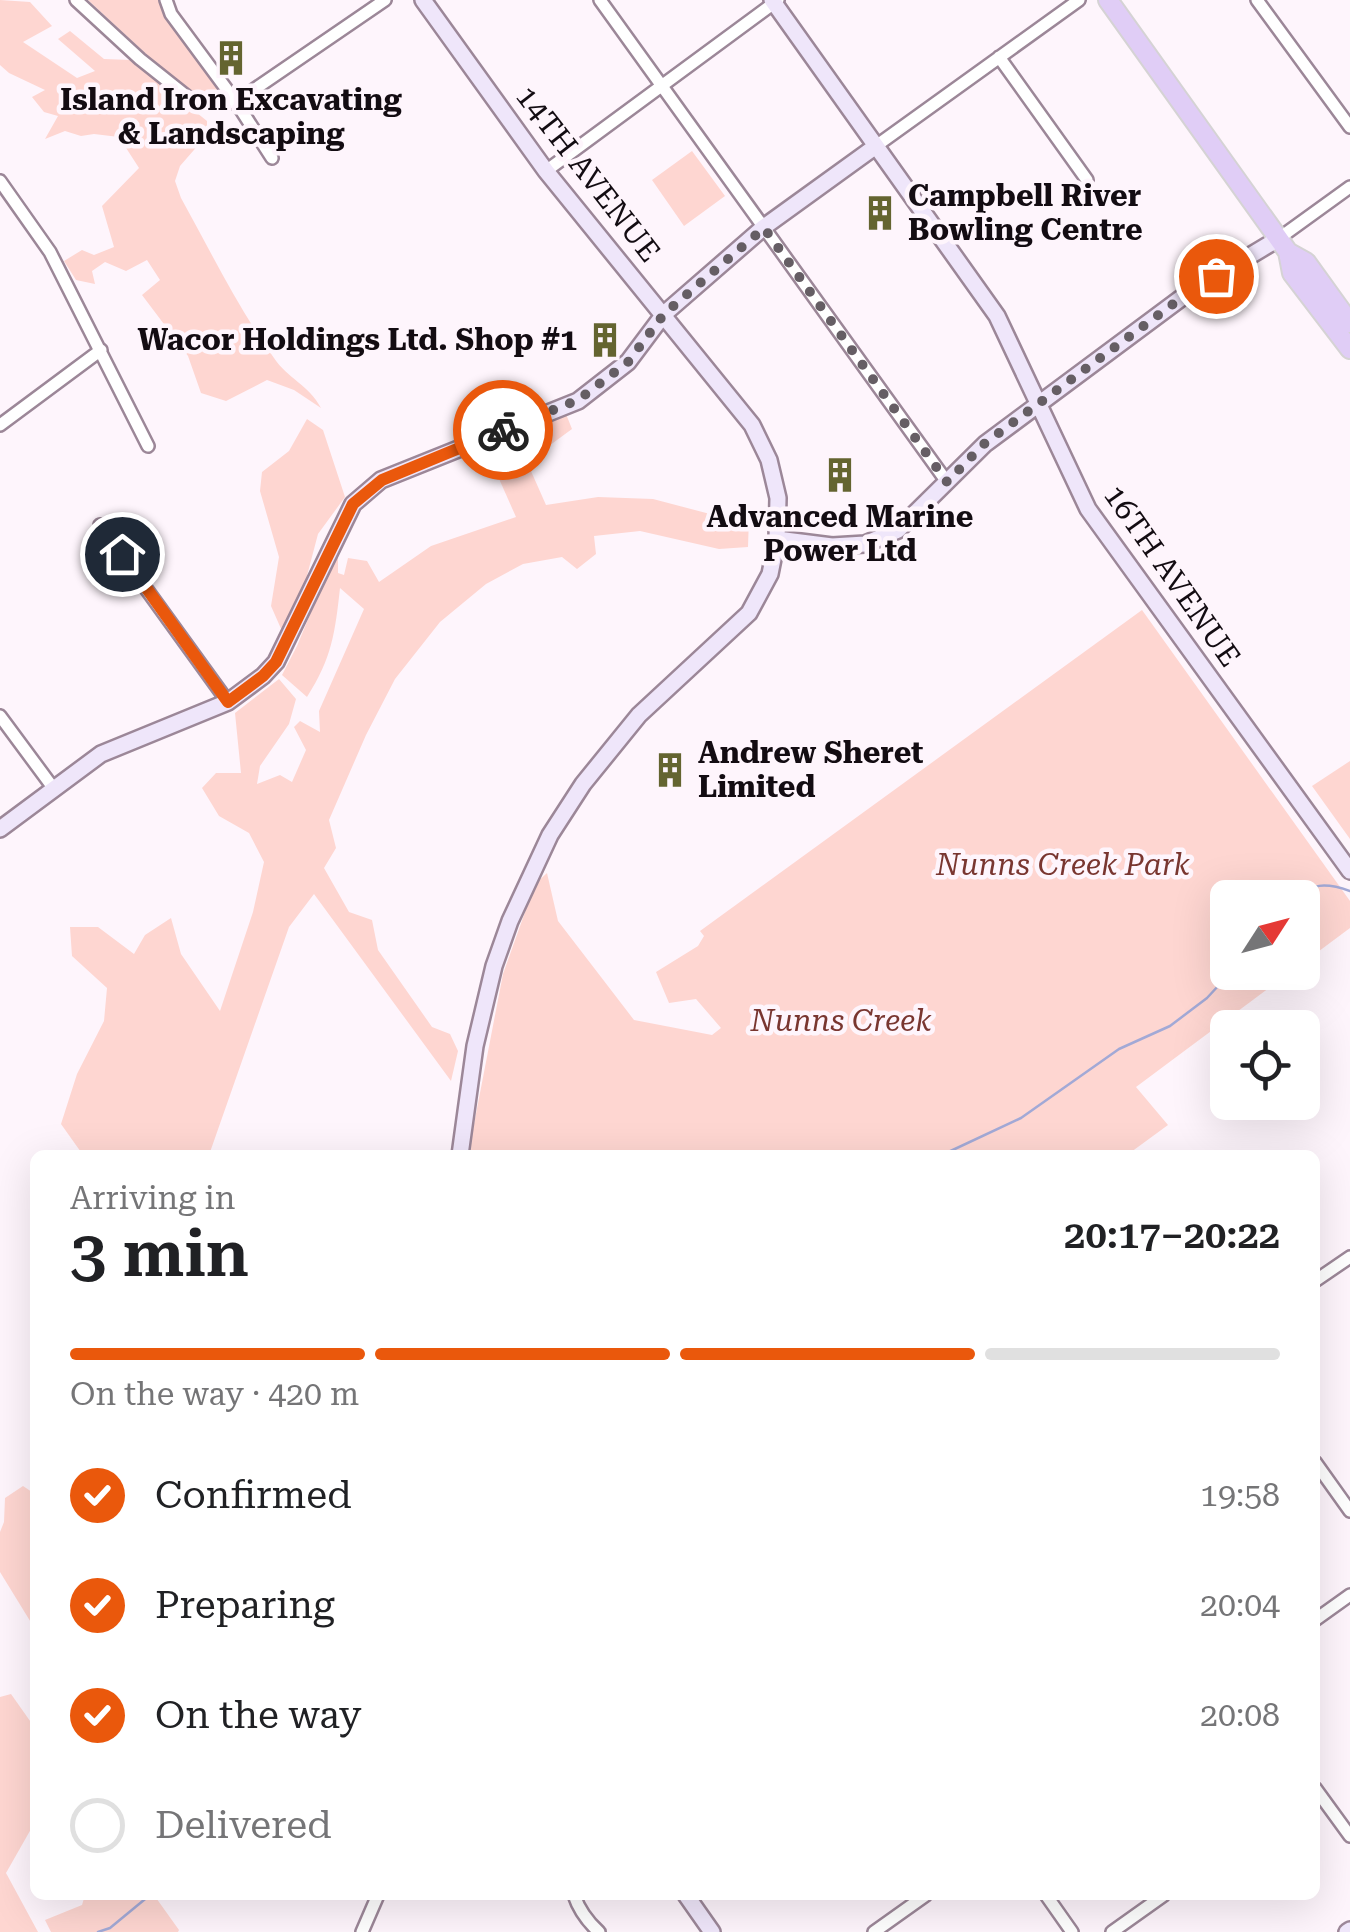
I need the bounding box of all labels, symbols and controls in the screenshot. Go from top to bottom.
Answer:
building icon: Island Iron Excavating & Landscaping [212,39,250,77]
street label: 14TH AVENUE [509,79,668,268]
place label: Island Iron Excavating & Landscaping [60,82,402,151]
place label: Campbell River Bowling Centre [908,178,1143,247]
building icon: Campbell River Bowling Centre [861,194,899,232]
pin [1174,234,1259,319]
icon: bag [1189,249,1244,304]
building icon: Wacor Holdings Ltd. Shop #1 [586,321,624,359]
place label: Wacor Holdings Ltd. Shop #1 [137,322,577,357]
courier [453,380,553,480]
icon: bike [476,403,531,458]
building icon: Advanced Marine Power Ltd [821,456,859,494]
street label: 16TH AVENUE [1097,478,1248,673]
place label: Advanced Marine Power Ltd [707,499,973,568]
pin [80,512,165,597]
icon: home [95,527,150,582]
place label: Andrew Sheret Limited [698,735,924,804]
building icon: Andrew Sheret Limited [651,751,689,789]
park label: Nunns Creek Park [935,847,1191,882]
north arrow [1210,880,1320,990]
map controls [1210,880,1320,1120]
park label: Nunns Creek [749,1003,932,1038]
button: locate [1210,1010,1320,1120]
text: Arriving in [70,1179,235,1217]
text: 20:17–20:22 [1064,1213,1280,1257]
text: 3 min [70,1216,249,1292]
text: On the way · 420 m [70,1375,359,1413]
icon: check [70,1468,125,1523]
text: Confirmed [155,1473,352,1517]
text: 19:58 [1200,1476,1280,1514]
icon: check [70,1578,125,1633]
text: Preparing [155,1583,335,1627]
text: 20:04 [1200,1586,1280,1624]
icon: check [70,1688,125,1743]
text: On the way [155,1693,361,1737]
text: 20:08 [1200,1696,1280,1734]
text: Delivered [155,1803,332,1847]

